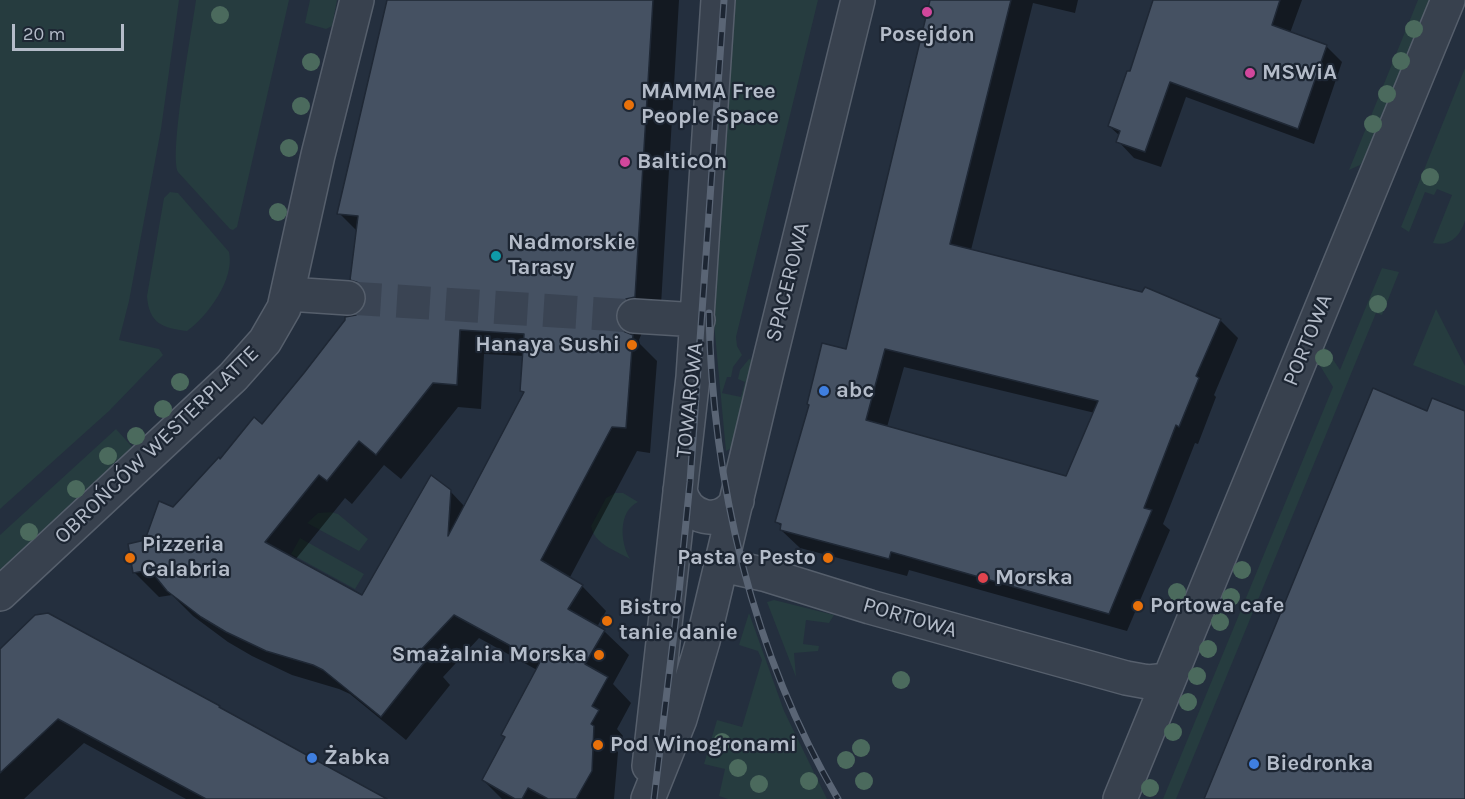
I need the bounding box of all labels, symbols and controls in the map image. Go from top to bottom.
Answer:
marker: Posejdon [920,5,934,19]
scale bar [15,12,128,50]
place label: Posejdon [879,22,975,48]
text: 20 m [23,23,65,45]
place label: MSWiA [1262,60,1337,86]
marker: MSWiA [1243,66,1257,80]
place label: MAMMA Free People Space [641,79,779,130]
marker: MAMMA Free People Space [622,98,636,112]
place label: BalticOn [637,149,727,175]
marker: BalticOn [618,155,632,169]
street label: SPACEROWA [760,219,816,345]
place label: Nadmorskie Tarasy [508,230,636,282]
marker: Nadmorskie Tarasy [489,249,503,263]
street label: PORTOWA [1278,290,1338,390]
place label: Hanaya Sushi [475,332,620,358]
marker: Hanaya Sushi [625,338,639,352]
street label: OBROŃCÓW WESTERPLATTE [49,340,265,550]
street label: TOWAROWA [671,341,709,459]
place label: abc [836,378,874,404]
marker: abc [817,384,831,398]
place label: Pizzeria Calabria [142,532,231,584]
place label: Pasta e Pesto [677,545,816,571]
marker: Pizzeria Calabria [123,551,137,565]
marker: Pasta e Pesto [821,551,835,565]
place label: Morska [995,565,1073,591]
marker: Morska [976,571,990,585]
street label: PORTOWA [860,592,960,644]
place label: Portowa cafe [1150,593,1284,619]
place label: Bistro tanie danie [619,595,738,646]
marker: Portowa cafe [1131,599,1145,613]
marker: Bistro tanie danie [600,614,614,628]
place label: Smażalnia Morska [392,642,587,668]
marker: Smażalnia Morska [592,648,606,662]
place label: Pod Winogronami [610,732,797,758]
marker: Pod Winogronami [591,738,605,752]
place label: Żabka [324,745,390,771]
marker: Żabka [305,751,319,765]
place label: Biedronka [1266,751,1373,777]
marker: Biedronka [1247,757,1261,771]

